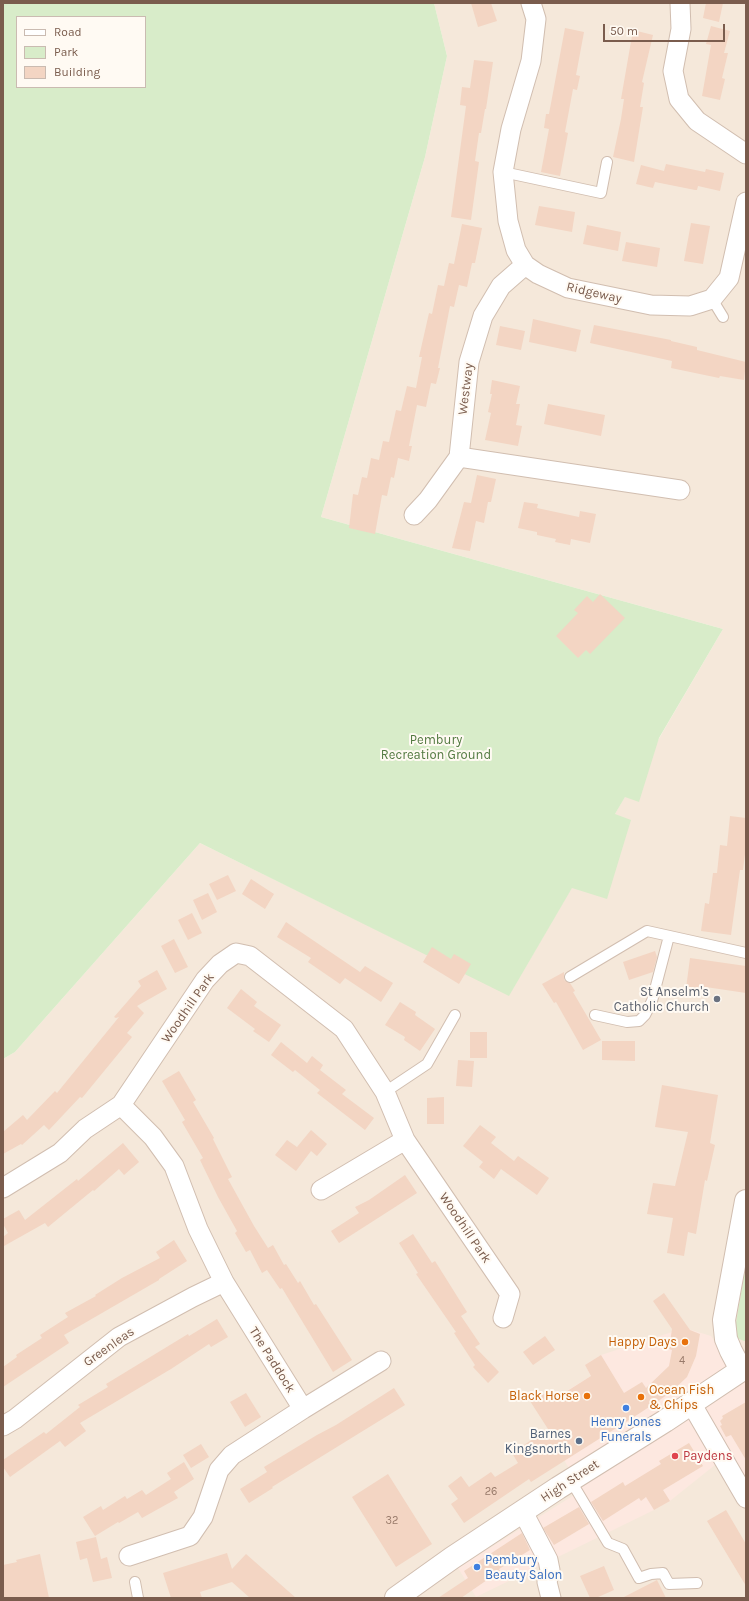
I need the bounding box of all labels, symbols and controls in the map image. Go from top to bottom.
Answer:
legend [16,16,146,88]
scale bar [605,16,727,42]
text: 50 m [610,24,638,38]
text: Road [54,25,82,39]
text: Park [54,45,78,59]
text: Building [54,65,100,79]
street label: Ridgeway [565,279,623,307]
street label: Westway [455,362,477,416]
park label: Pembury Recreation Ground [381,732,491,763]
street label: Woodhill Park [158,970,218,1046]
place label: St Anselm's Catholic Church [614,984,709,1015]
marker: St Anselm's Catholic Church [712,994,722,1004]
street label: Woodhill Park [436,1190,494,1266]
street label: Greenleas [81,1324,137,1370]
street label: The Paddock [246,1324,298,1396]
place label: Happy Days [608,1334,677,1350]
marker: Happy Days [680,1337,690,1347]
house number: 4 [679,1354,685,1368]
place label: Ocean Fish & Chips [649,1382,714,1413]
place label: Black Horse [509,1388,579,1404]
marker: Black Horse [582,1391,592,1401]
marker: Ocean Fish & Chips [636,1392,646,1402]
marker: Henry Jones Funerals [621,1403,631,1413]
place label: Henry Jones Funerals [591,1414,661,1445]
place label: Barnes Kingsnorth [505,1426,571,1457]
marker: Barnes Kingsnorth [574,1436,584,1446]
place label: Paydens [683,1448,732,1464]
marker: Paydens [670,1451,680,1461]
street label: High Street [538,1456,602,1506]
house number: 26 [485,1485,497,1499]
house number: 32 [386,1514,398,1528]
place label: Pembury Beauty Salon [485,1552,562,1583]
marker: Pembury Beauty Salon [472,1562,482,1572]

